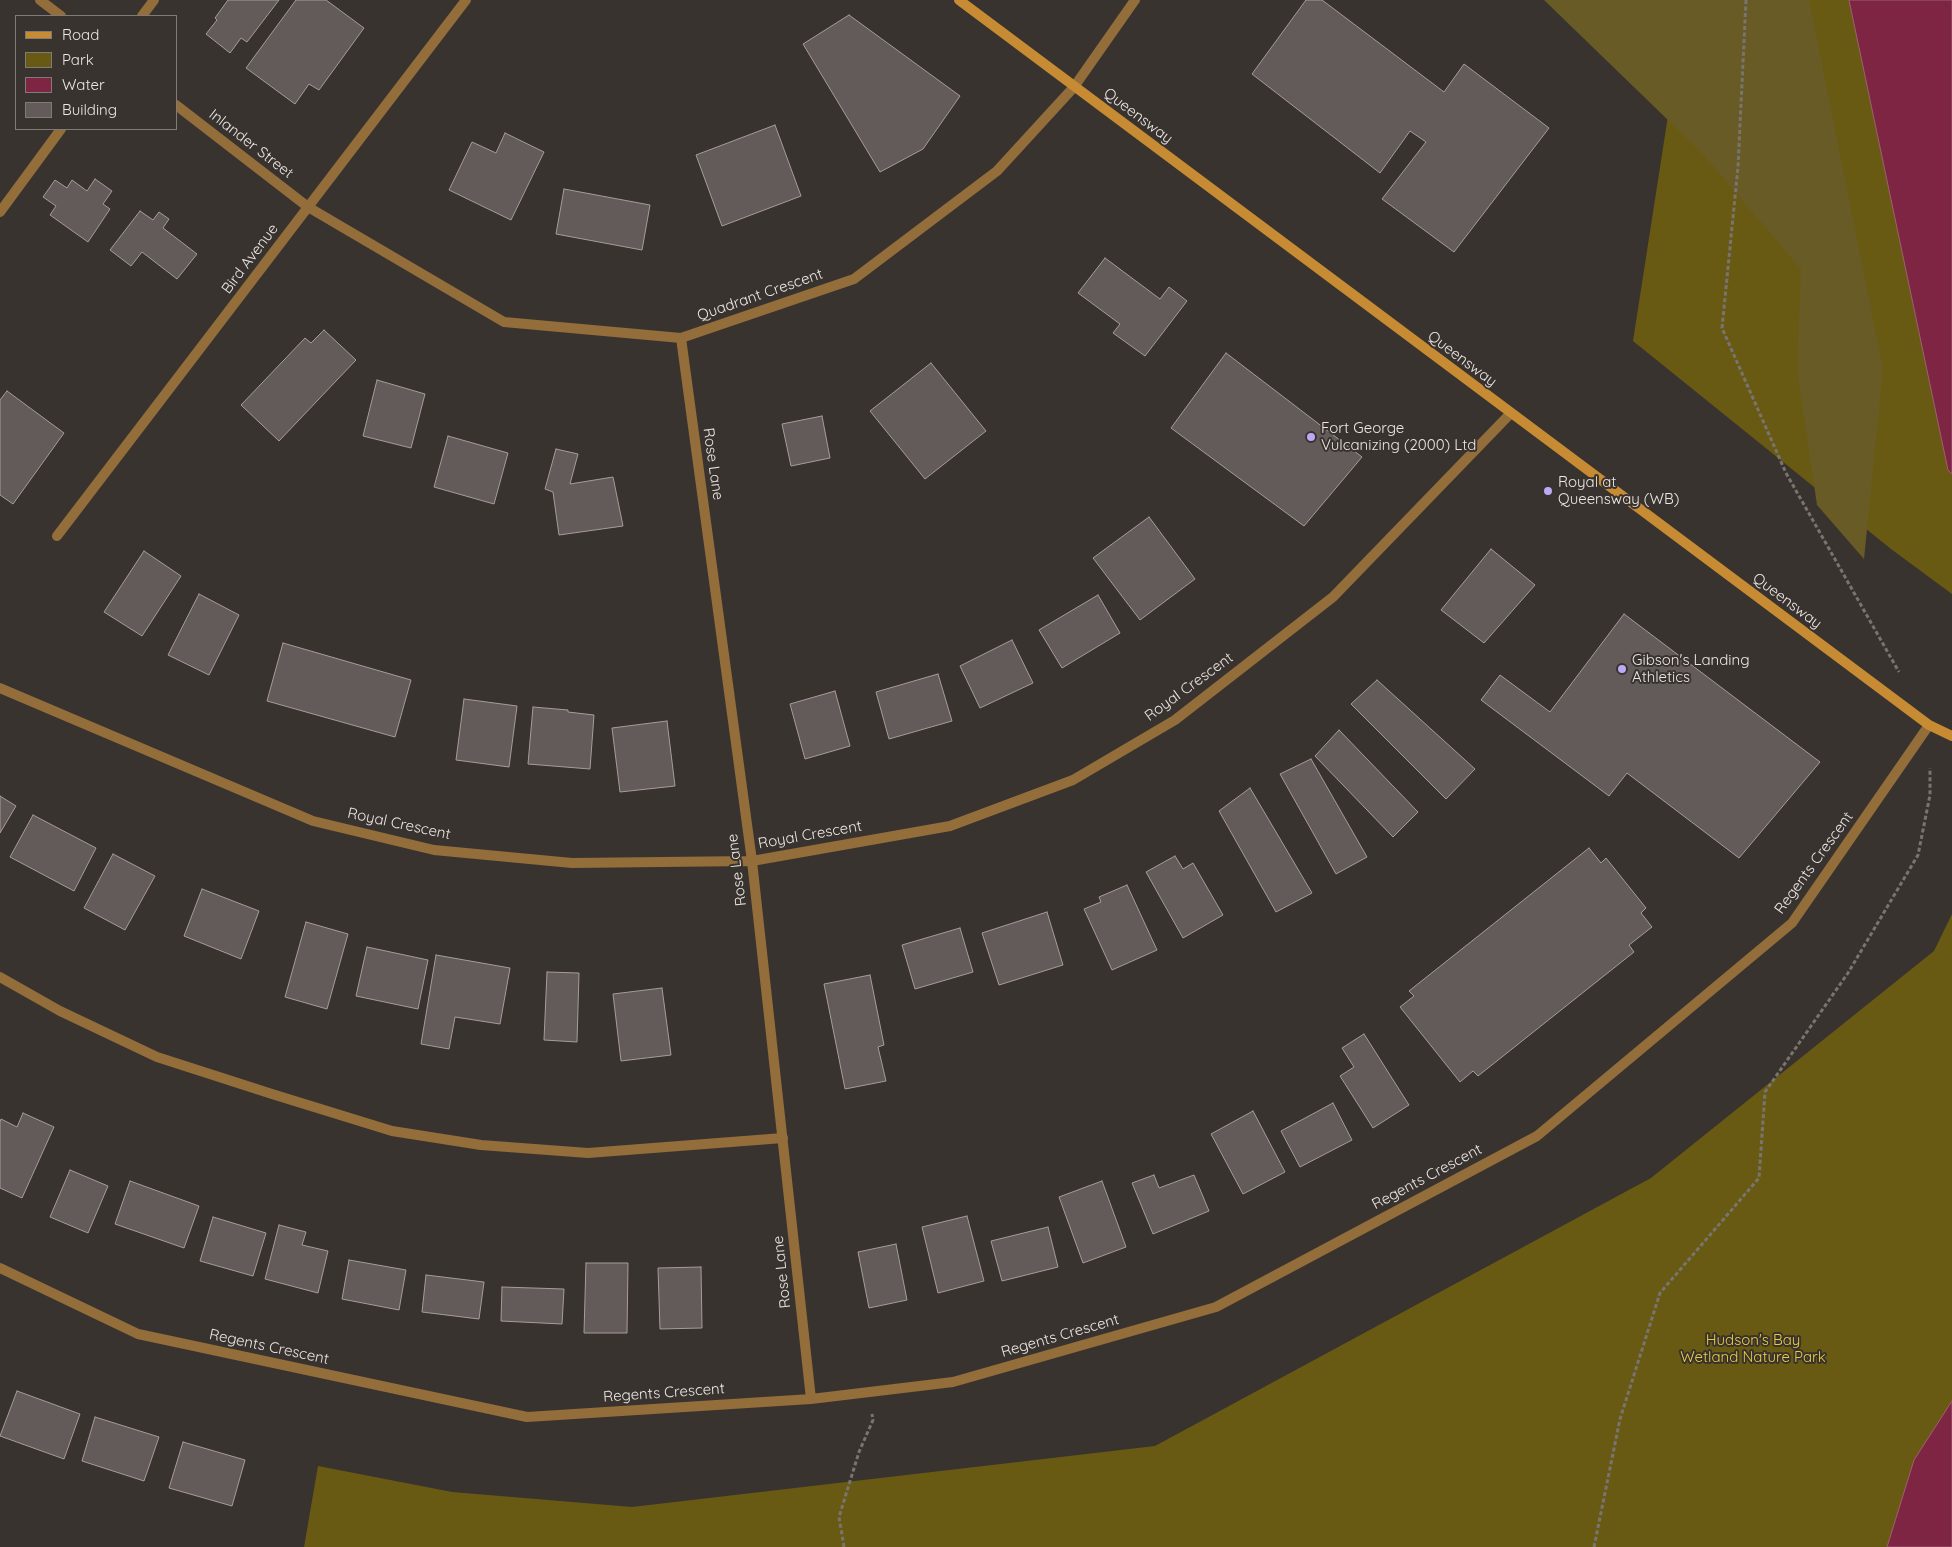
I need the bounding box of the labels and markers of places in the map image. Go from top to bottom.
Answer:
place label: Fort George Vulcanizing (2000) Ltd [1321,419,1476,454]
marker: Fort George Vulcanizing (2000) Ltd [1305,431,1317,443]
place label: Royal at Queensway (WB) [1558,473,1679,508]
marker: Royal at Queensway (WB) [1542,485,1554,497]
place label: Gibson's Landing Athletics [1632,651,1750,686]
marker: Gibson's Landing Athletics [1616,663,1628,675]

